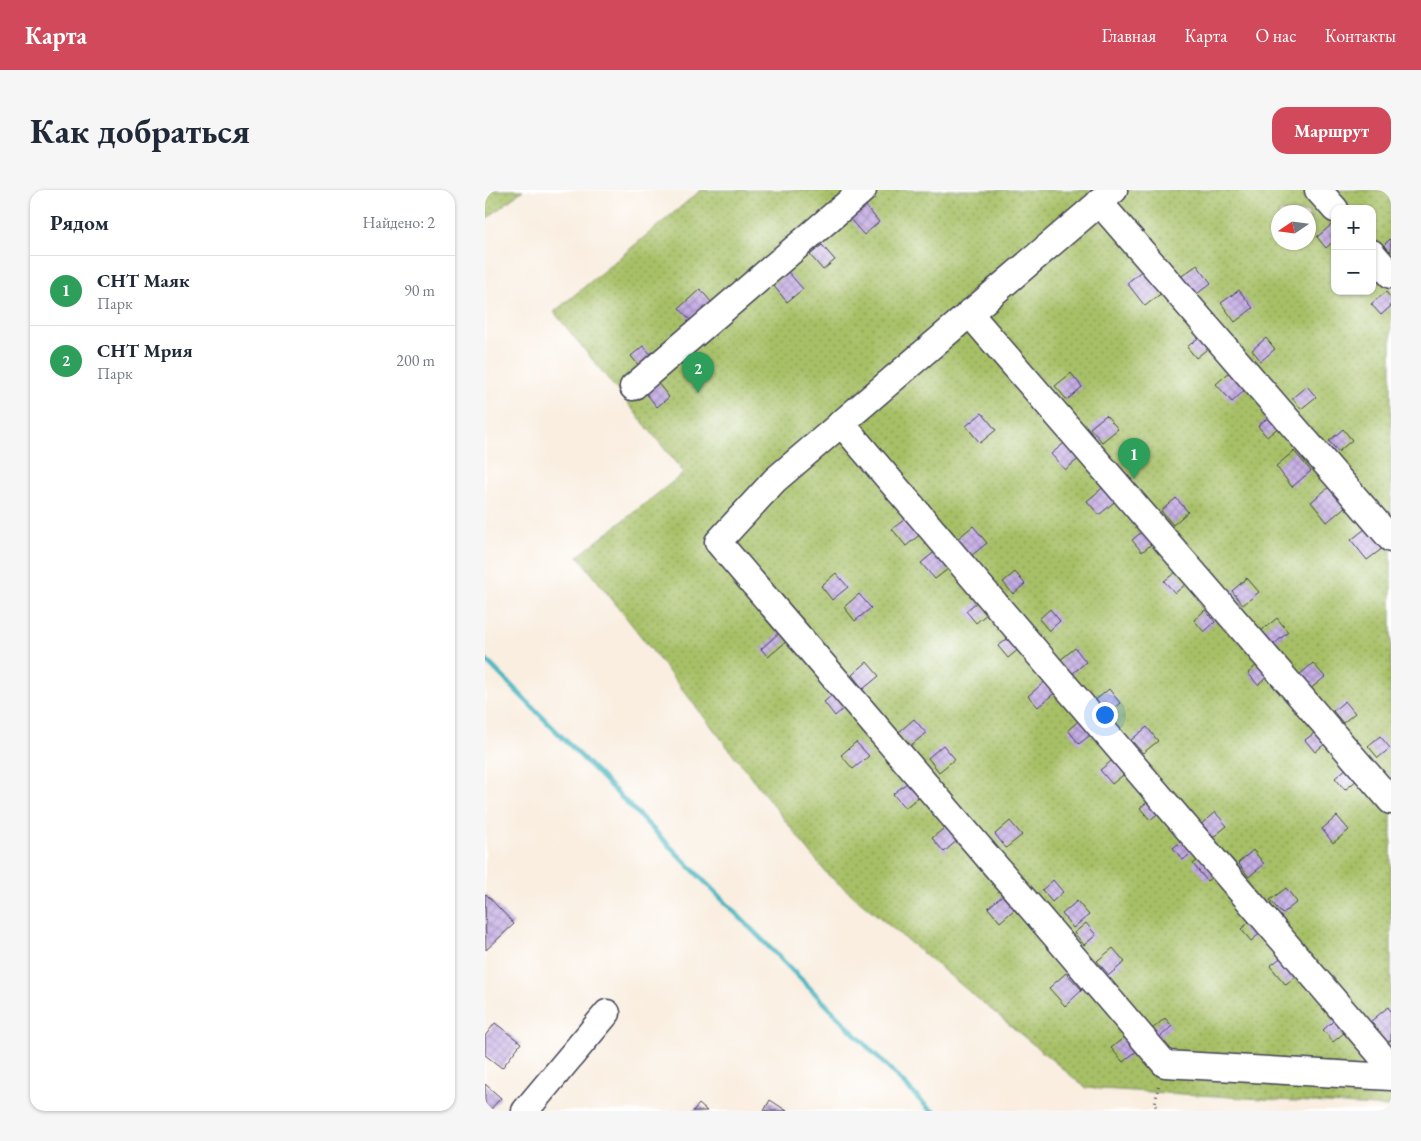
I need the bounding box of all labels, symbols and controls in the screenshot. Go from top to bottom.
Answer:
text: Карта [25,20,87,51]
text: Главная [1102,24,1156,47]
text: Карта [1184,24,1227,47]
text: О нас [1255,24,1297,47]
text: Контакты [1325,24,1396,47]
button: Маршрут [1272,107,1391,154]
text: Как добраться [30,108,250,153]
north arrow [1271,205,1316,250]
map controls [1331,205,1376,295]
button: + [1331,205,1376,250]
text: Рядом [50,209,109,236]
text: Найдено: 2 [363,212,435,233]
button: − [1331,250,1376,295]
text: СНТ Маяк [97,268,189,293]
text: 1 [62,280,70,301]
text: 90 m [404,280,435,301]
text: Парк [97,293,133,314]
text: СНТ Мрия [97,338,193,363]
text: 2 [62,350,70,371]
text: 200 m [396,350,435,371]
pin: 2 [682,352,714,393]
text: Парк [97,363,133,384]
pin: 1 [1118,438,1150,479]
your location [1092,702,1118,728]

